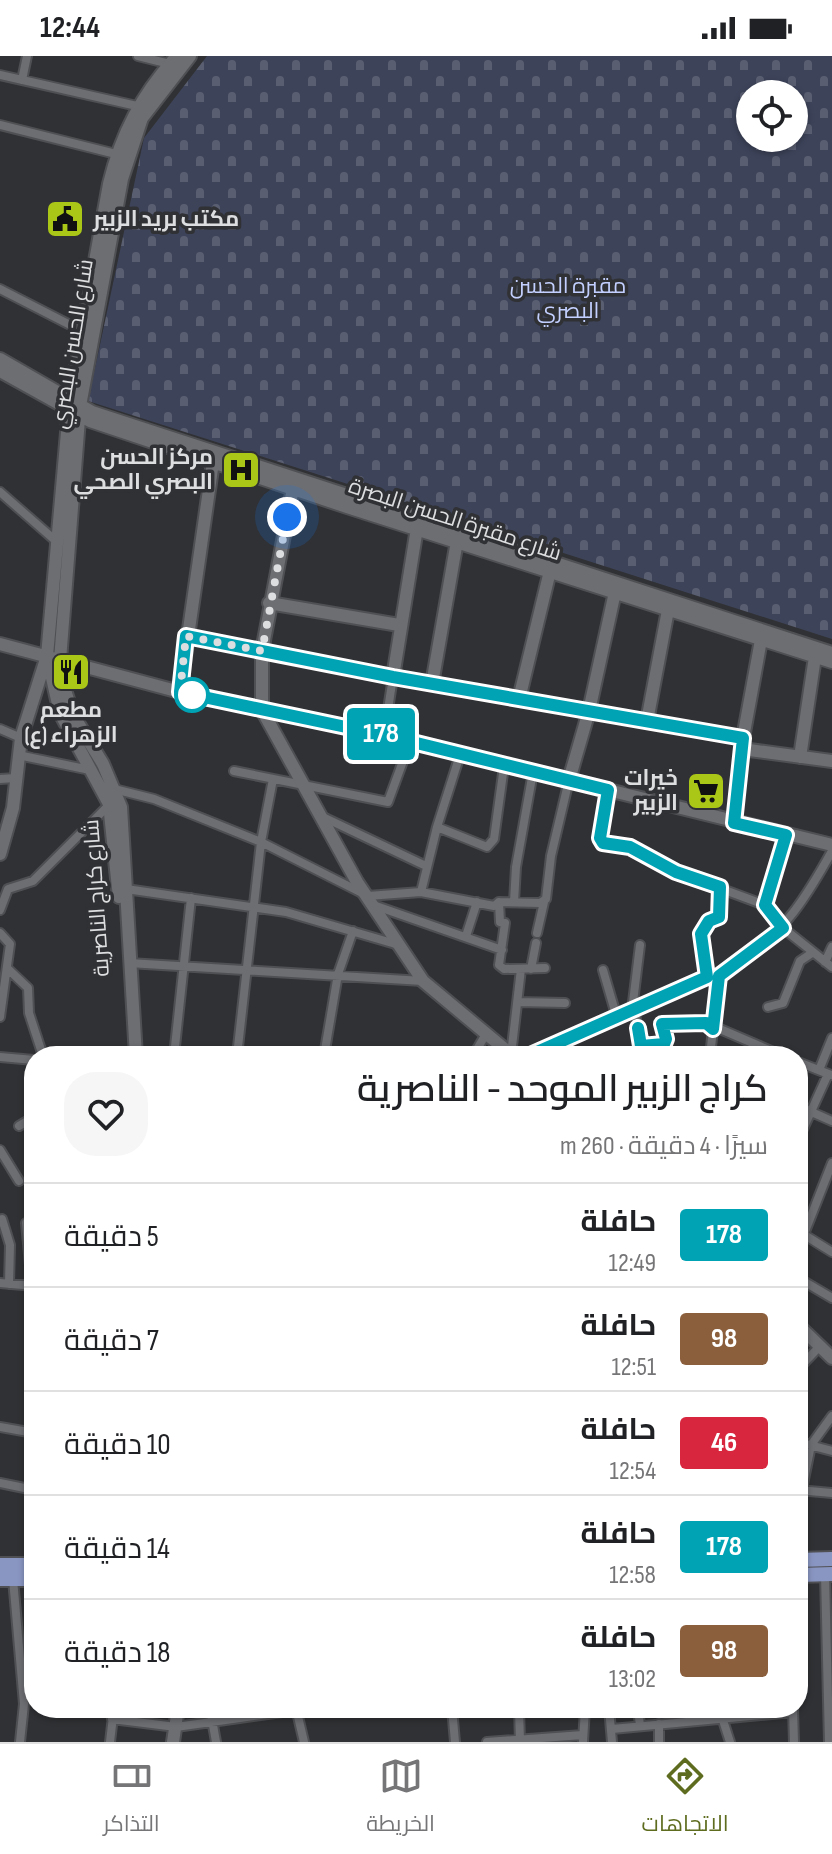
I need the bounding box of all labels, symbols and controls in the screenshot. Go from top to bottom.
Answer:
text: 12:44 [40,10,100,46]
map controls [736,80,808,152]
button: locate [736,80,808,152]
public building icon: مكتب بريد الزبير [44,198,86,240]
place label: مكتب بريد الزبير [92,206,239,233]
street label: شارع الحسن البصري [46,257,102,431]
park label: مقبرة الحسن البصري [510,273,626,327]
place label: مركز الحسن البصري الصحي [73,444,213,499]
hospital icon: مركز الحسن البصري الصحي [220,449,262,491]
street label: شارع مقبرة الحسن البصرة [345,473,565,567]
your location [267,497,307,537]
restaurant icon: مطعم الزهراء (ع) [50,651,92,693]
unlabelled marker [175,678,209,712]
place label: مطعم الزهراء (ع) [24,697,118,749]
line badge: 178 [335,708,427,760]
text: 178 [363,717,399,750]
place label: خيرات الزبير [624,765,678,817]
supermarket icon: خيرات الزبير [685,770,727,812]
street label: شارع كراج الناصرية [78,818,116,978]
text: كراج الزبير الموحد - الناصرية [357,1067,768,1112]
button: heart [64,1072,148,1156]
text: سيرًا · 4 دقيقة · 260 m [560,1131,768,1162]
text: حافلة [581,1204,656,1240]
text: 178 [706,1218,742,1251]
text: 5 دقيقة [64,1219,159,1255]
text: 12:49 [609,1248,656,1279]
text: حافلة [581,1308,656,1344]
text: 98 [711,1322,737,1355]
text: 7 دقيقة [64,1323,159,1359]
text: 12:51 [611,1352,656,1383]
text: حافلة [581,1412,656,1448]
text: 46 [711,1426,737,1459]
text: 10 دقيقة [64,1427,171,1463]
text: 12:54 [610,1456,656,1487]
text: حافلة [581,1516,656,1552]
text: 178 [706,1530,742,1563]
text: 14 دقيقة [64,1531,170,1567]
text: 12:58 [609,1560,656,1591]
text: حافلة [581,1620,656,1656]
text: 98 [711,1634,737,1667]
text: 18 دقيقة [64,1635,170,1671]
text: 13:02 [609,1664,656,1695]
tab: التذاكر [103,1754,160,1844]
tab: الخريطة [366,1754,435,1844]
tab: الاتجاهات [642,1754,729,1844]

